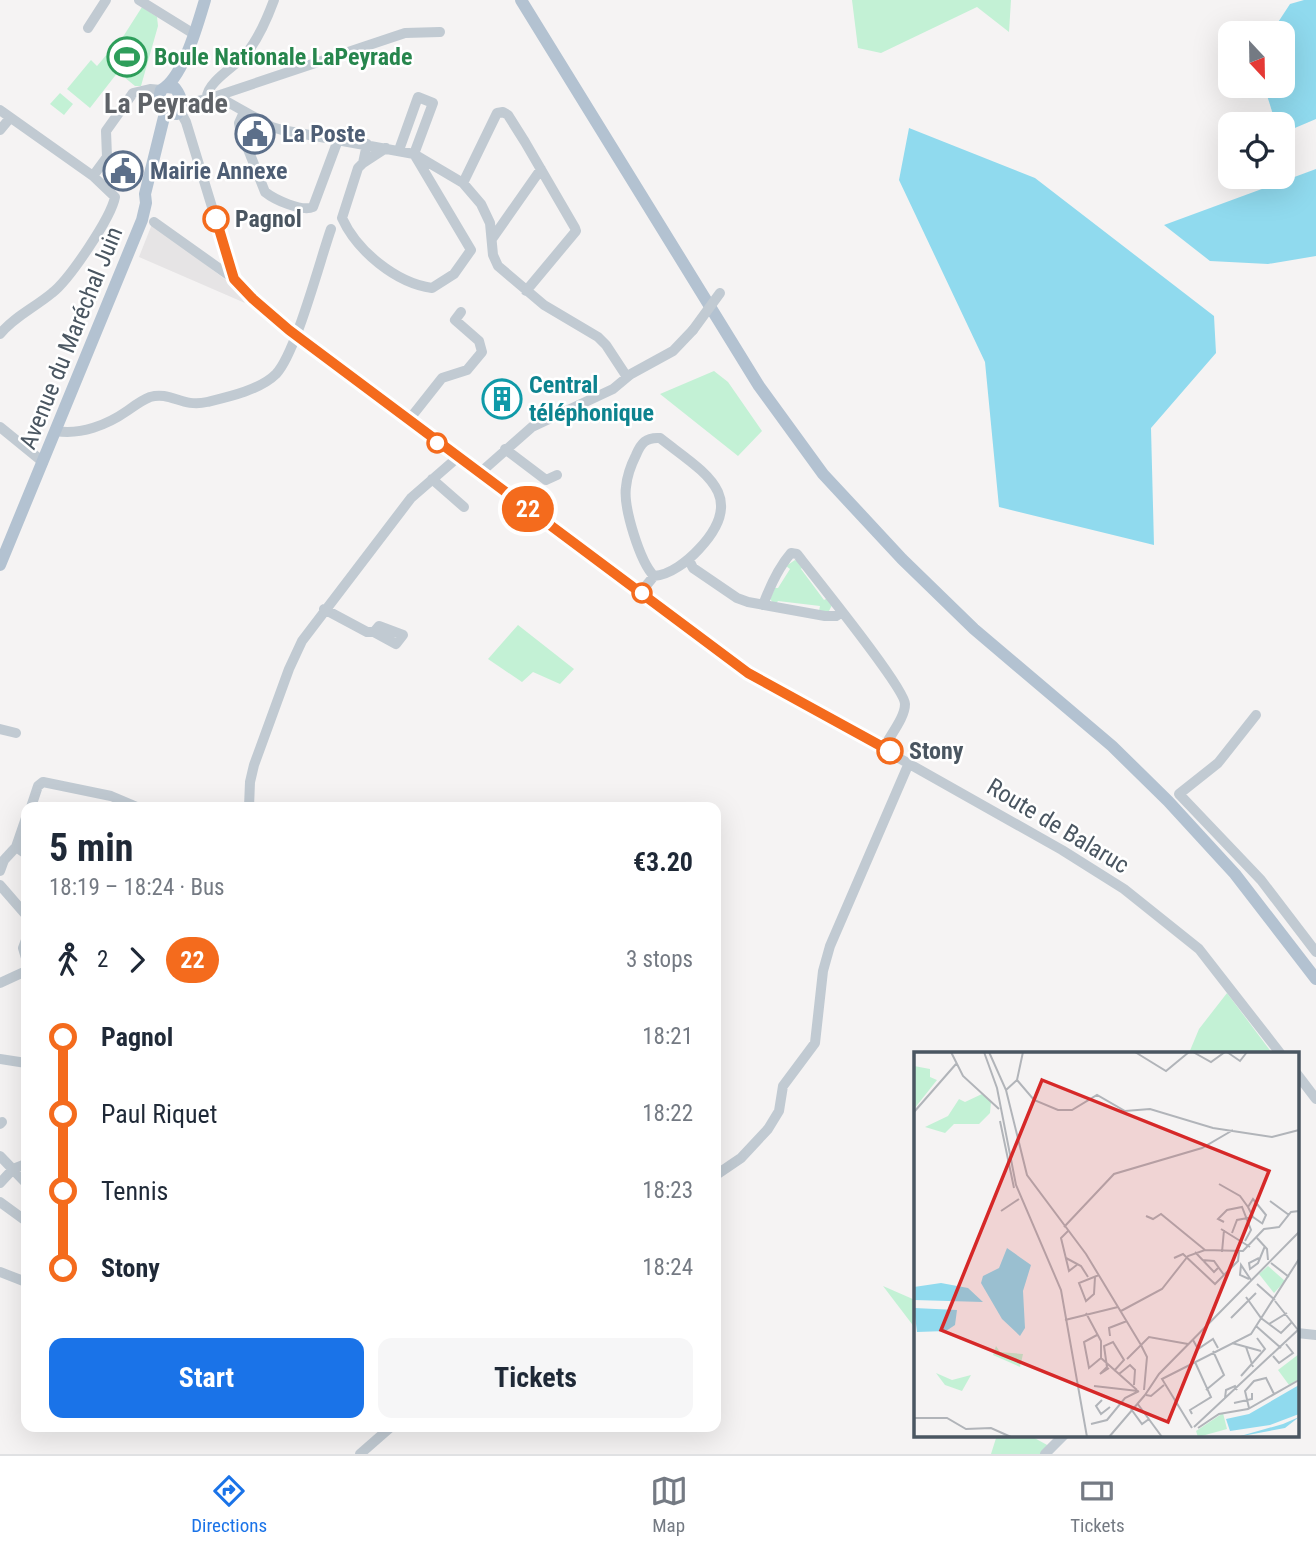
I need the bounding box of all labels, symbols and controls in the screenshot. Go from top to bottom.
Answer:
north arrow [1218,21,1295,98]
map controls [1218,21,1295,189]
sports icon: Boule Nationale LaPeyrade [106,36,148,78]
place label: Boule Nationale LaPeyrade [154,43,412,71]
district label: La Peyrade [104,87,228,120]
button: locate [1218,112,1295,189]
public building icon: La Poste [234,113,276,155]
place label: La Poste [282,120,366,148]
public building icon: Mairie Annexe [102,150,144,192]
place label: Mairie Annexe [150,157,288,185]
place label: Pagnol [235,205,302,233]
marker: Pagnol [203,206,229,232]
street label: Avenue du Maréchal Juin [14,223,128,453]
place label: Central téléphonique [529,371,654,427]
building icon: Central téléphonique [481,378,523,420]
unlabelled marker [427,433,447,453]
line badge: 22 [496,486,560,532]
text: 22 [516,495,540,523]
unlabelled marker [632,583,652,603]
place label: Stony [909,737,964,765]
marker: Stony [877,738,903,764]
street label: Route de Balaruc [982,773,1134,879]
text: 5 min [49,826,133,870]
text: €3.20 [633,847,693,877]
text: 18:19 – 18:24 · Bus [49,874,225,901]
icon: walk [49,941,87,979]
icon: forward [118,941,156,979]
text: 2 [97,946,108,973]
text: 22 [180,946,205,974]
text: 3 stops [626,946,693,973]
text: Pagnol [101,1022,173,1052]
text: 18:21 [642,1023,693,1050]
inset map [914,1052,1298,1436]
text: Paul Riquet [101,1099,217,1129]
text: 18:22 [642,1100,693,1127]
text: Tennis [101,1176,168,1206]
text: 18:23 [642,1177,693,1204]
text: Stony [101,1253,160,1283]
text: 18:24 [642,1254,693,1281]
button: Start [49,1338,364,1418]
button: Tickets [378,1338,693,1418]
tab: Directions [191,1472,267,1537]
tab: Map [650,1472,688,1537]
tab: Tickets [1070,1472,1125,1537]

